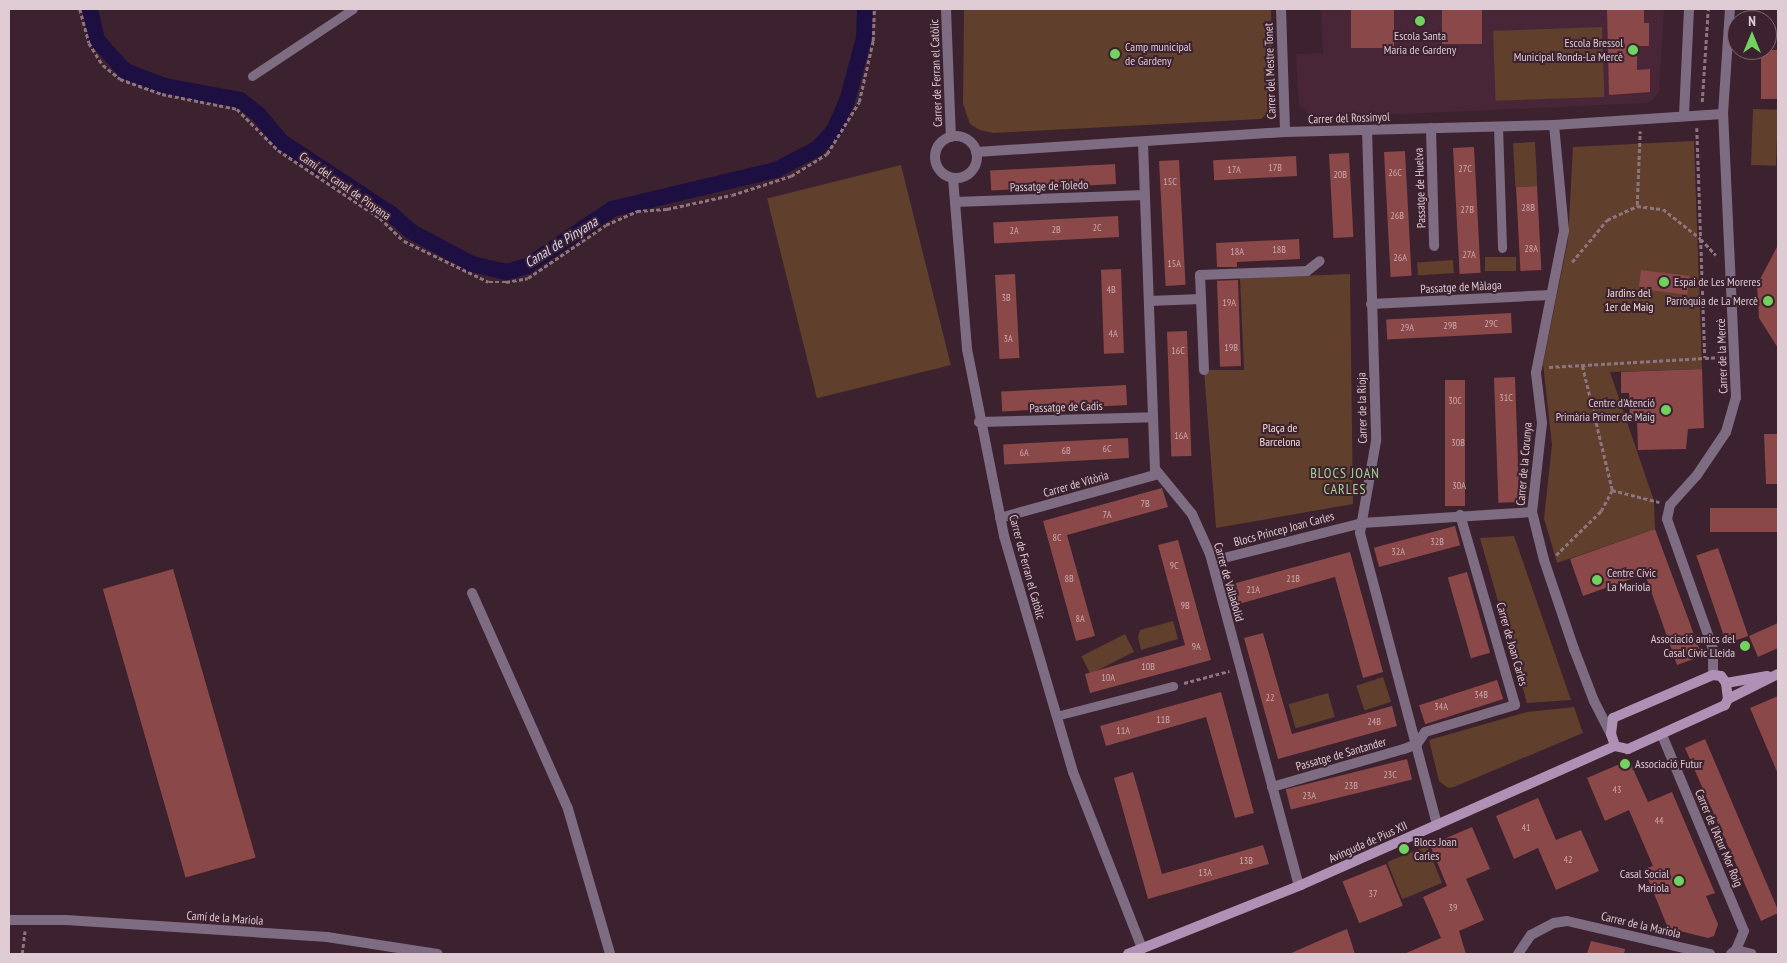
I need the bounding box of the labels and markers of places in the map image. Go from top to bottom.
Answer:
marker: Escola Santa Maria de Gardeny [1414,15,1426,27]
place label: Escola Santa Maria de Gardeny [1384,29,1456,57]
place label: Escola Bressol Municipal Ronda-La Mercè [1514,36,1623,64]
place label: Camp municipal de Gardeny [1125,40,1191,68]
marker: Escola Bressol Municipal Ronda-La Mercè [1627,44,1639,56]
marker: Camp municipal de Gardeny [1109,48,1121,60]
place label: Espai de Les Moreres [1674,275,1760,289]
marker: Espai de Les Moreres [1658,276,1670,288]
place label: Parròquia de La Mercè [1666,294,1758,308]
marker: Parròquia de La Mercè [1762,295,1774,307]
place label: Centre d'Atenció Primària Primer de Maig [1556,396,1655,424]
marker: Centre d'Atenció Primària Primer de Maig [1659,403,1673,417]
place label: Centre Cívic La Mariola [1607,566,1656,594]
marker: Centre Cívic La Mariola [1591,574,1603,586]
place label: Associació amics del Casal Cívic Lleida [1651,632,1735,660]
marker: Associació amics del Casal Cívic Lleida [1739,640,1751,652]
place label: Associació Futur [1635,757,1702,771]
marker: Associació Futur [1619,758,1631,770]
place label: Blocs Joan Carles [1414,835,1457,863]
marker: Blocs Joan Carles [1398,843,1410,855]
place label: Casal Social Mariola [1620,867,1669,895]
marker: Casal Social Mariola [1673,875,1685,887]

